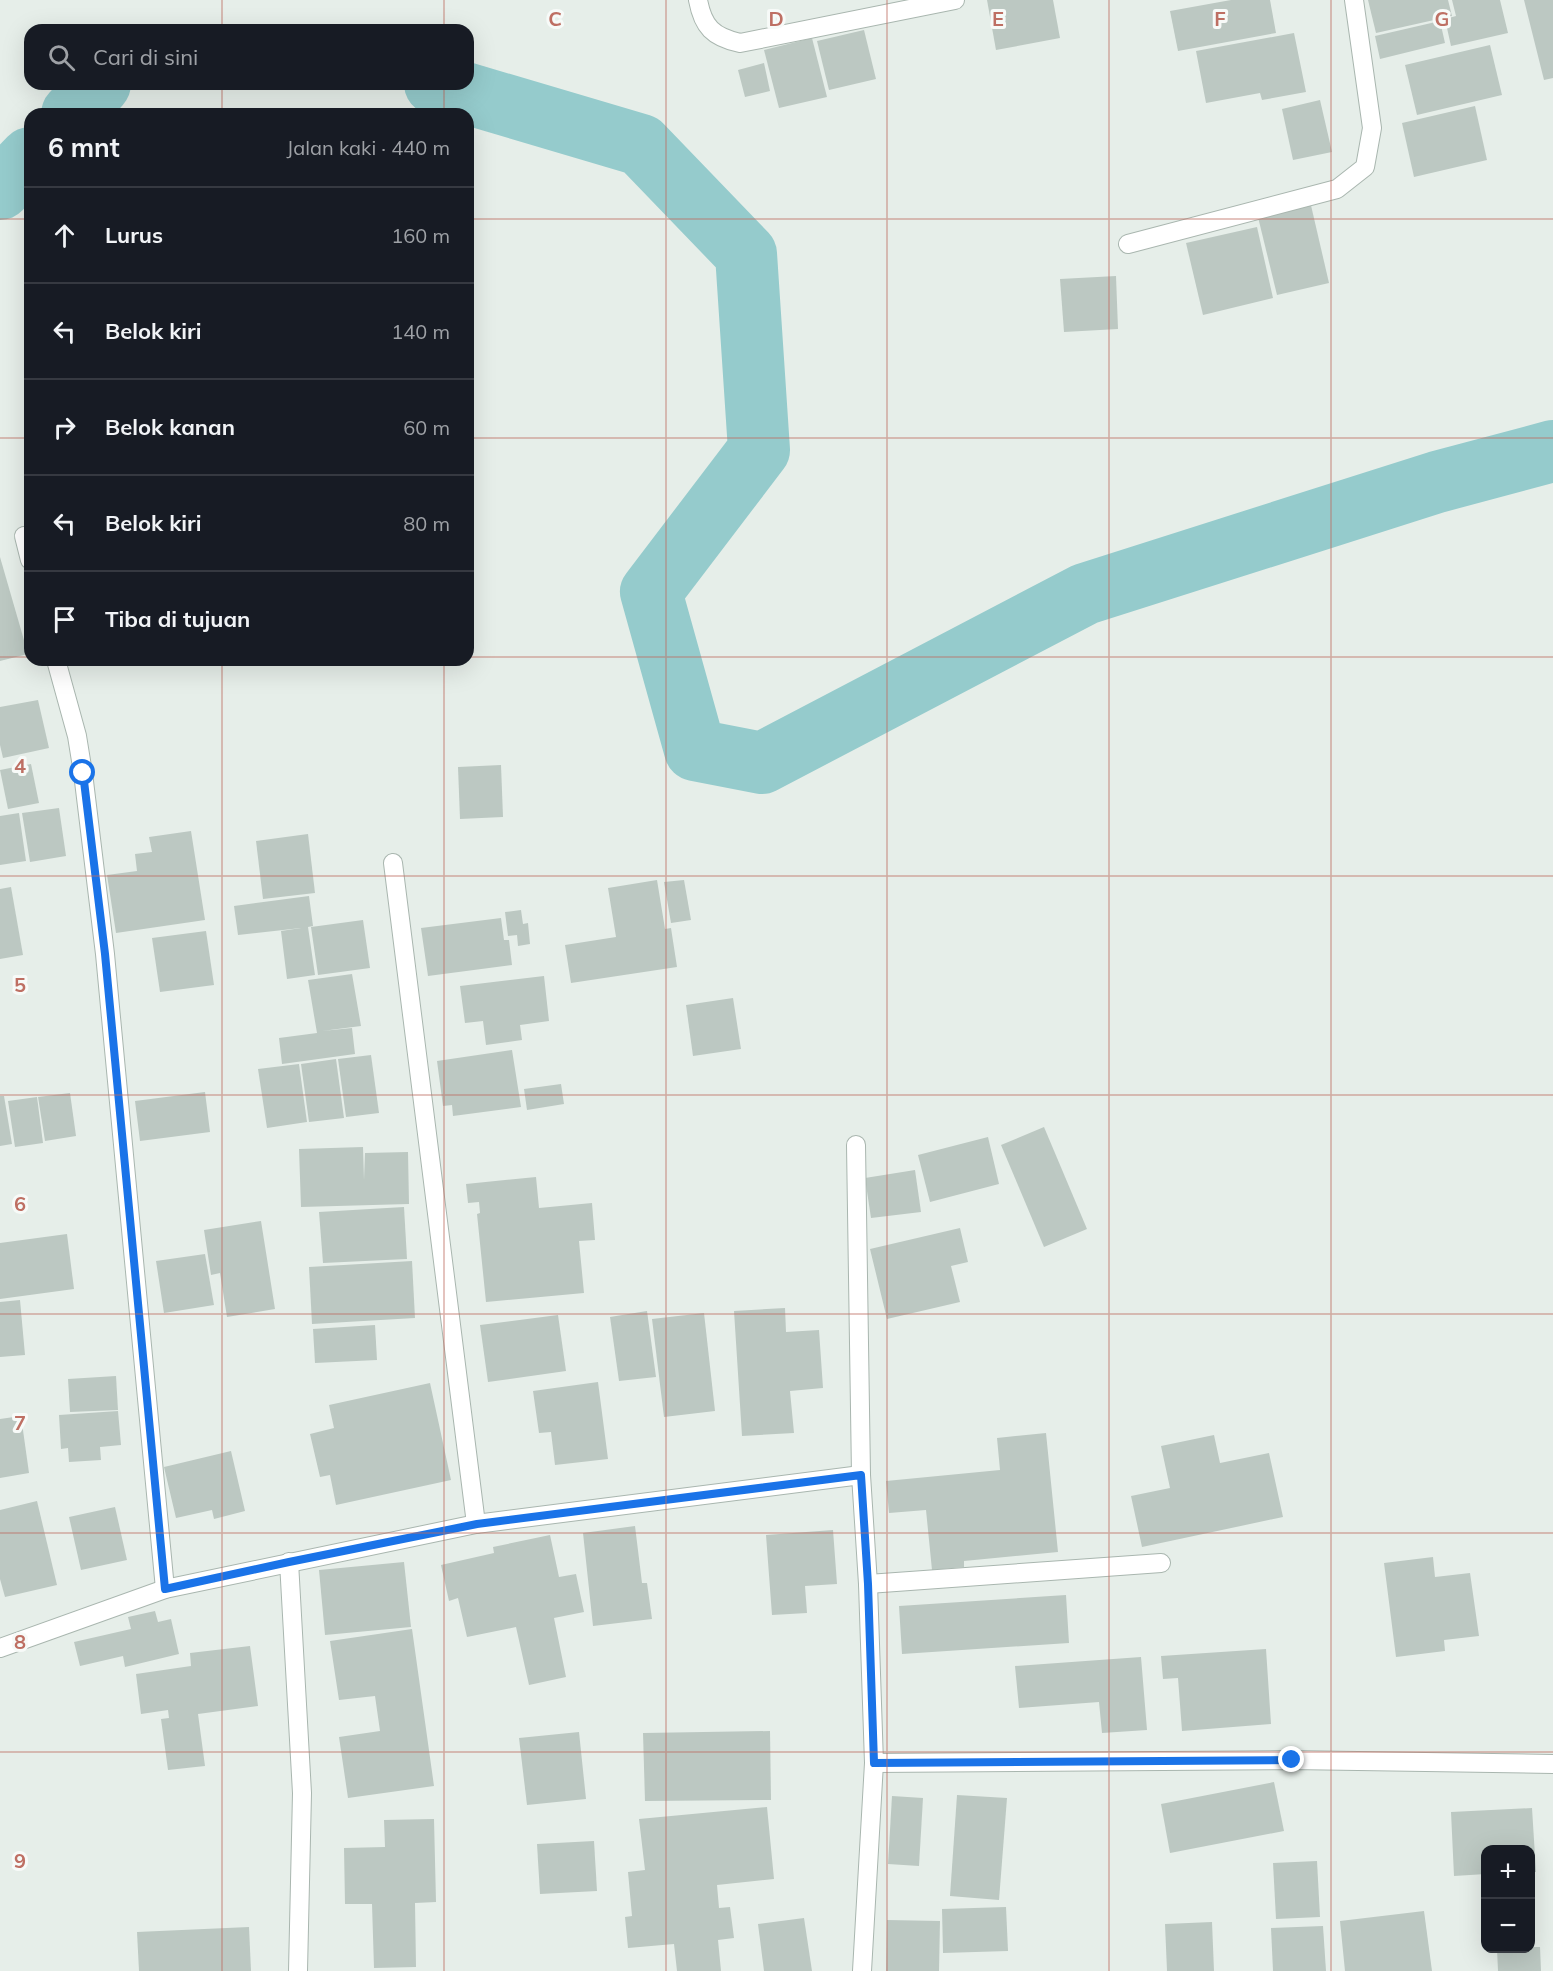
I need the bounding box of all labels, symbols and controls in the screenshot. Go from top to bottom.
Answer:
text: C [548,6,562,31]
text: D [768,6,784,31]
text: E [992,6,1004,31]
text: F [1214,6,1226,31]
text: G [1435,6,1449,31]
search box [24,24,474,90]
icon: search [45,41,78,74]
text: Cari di sini [93,43,198,71]
text: 6 mnt [48,131,120,164]
text: Jalan kaki · 440 m [287,135,450,160]
icon: ahead [48,219,81,252]
text: Lurus [105,221,163,249]
text: 160 m [391,223,450,248]
icon: left [48,315,81,348]
text: Belok kiri [105,317,201,345]
text: 140 m [391,319,450,344]
icon: right [48,411,81,444]
text: Belok kanan [105,413,235,441]
text: 60 m [403,415,450,440]
icon: left [48,507,81,540]
text: Belok kiri [105,509,201,537]
text: 80 m [403,511,450,536]
icon: arrive [48,603,81,636]
text: Tiba di tujuan [105,605,250,633]
text: 4 [14,753,26,778]
route start [69,759,95,785]
text: 5 [14,972,26,997]
text: 6 [14,1191,26,1216]
text: 7 [14,1410,26,1435]
text: 8 [14,1629,26,1654]
route end [1278,1746,1304,1772]
map controls [1481,1845,1535,1953]
button: + [1481,1845,1535,1899]
text: 9 [14,1848,26,1873]
button: − [1481,1899,1535,1953]

